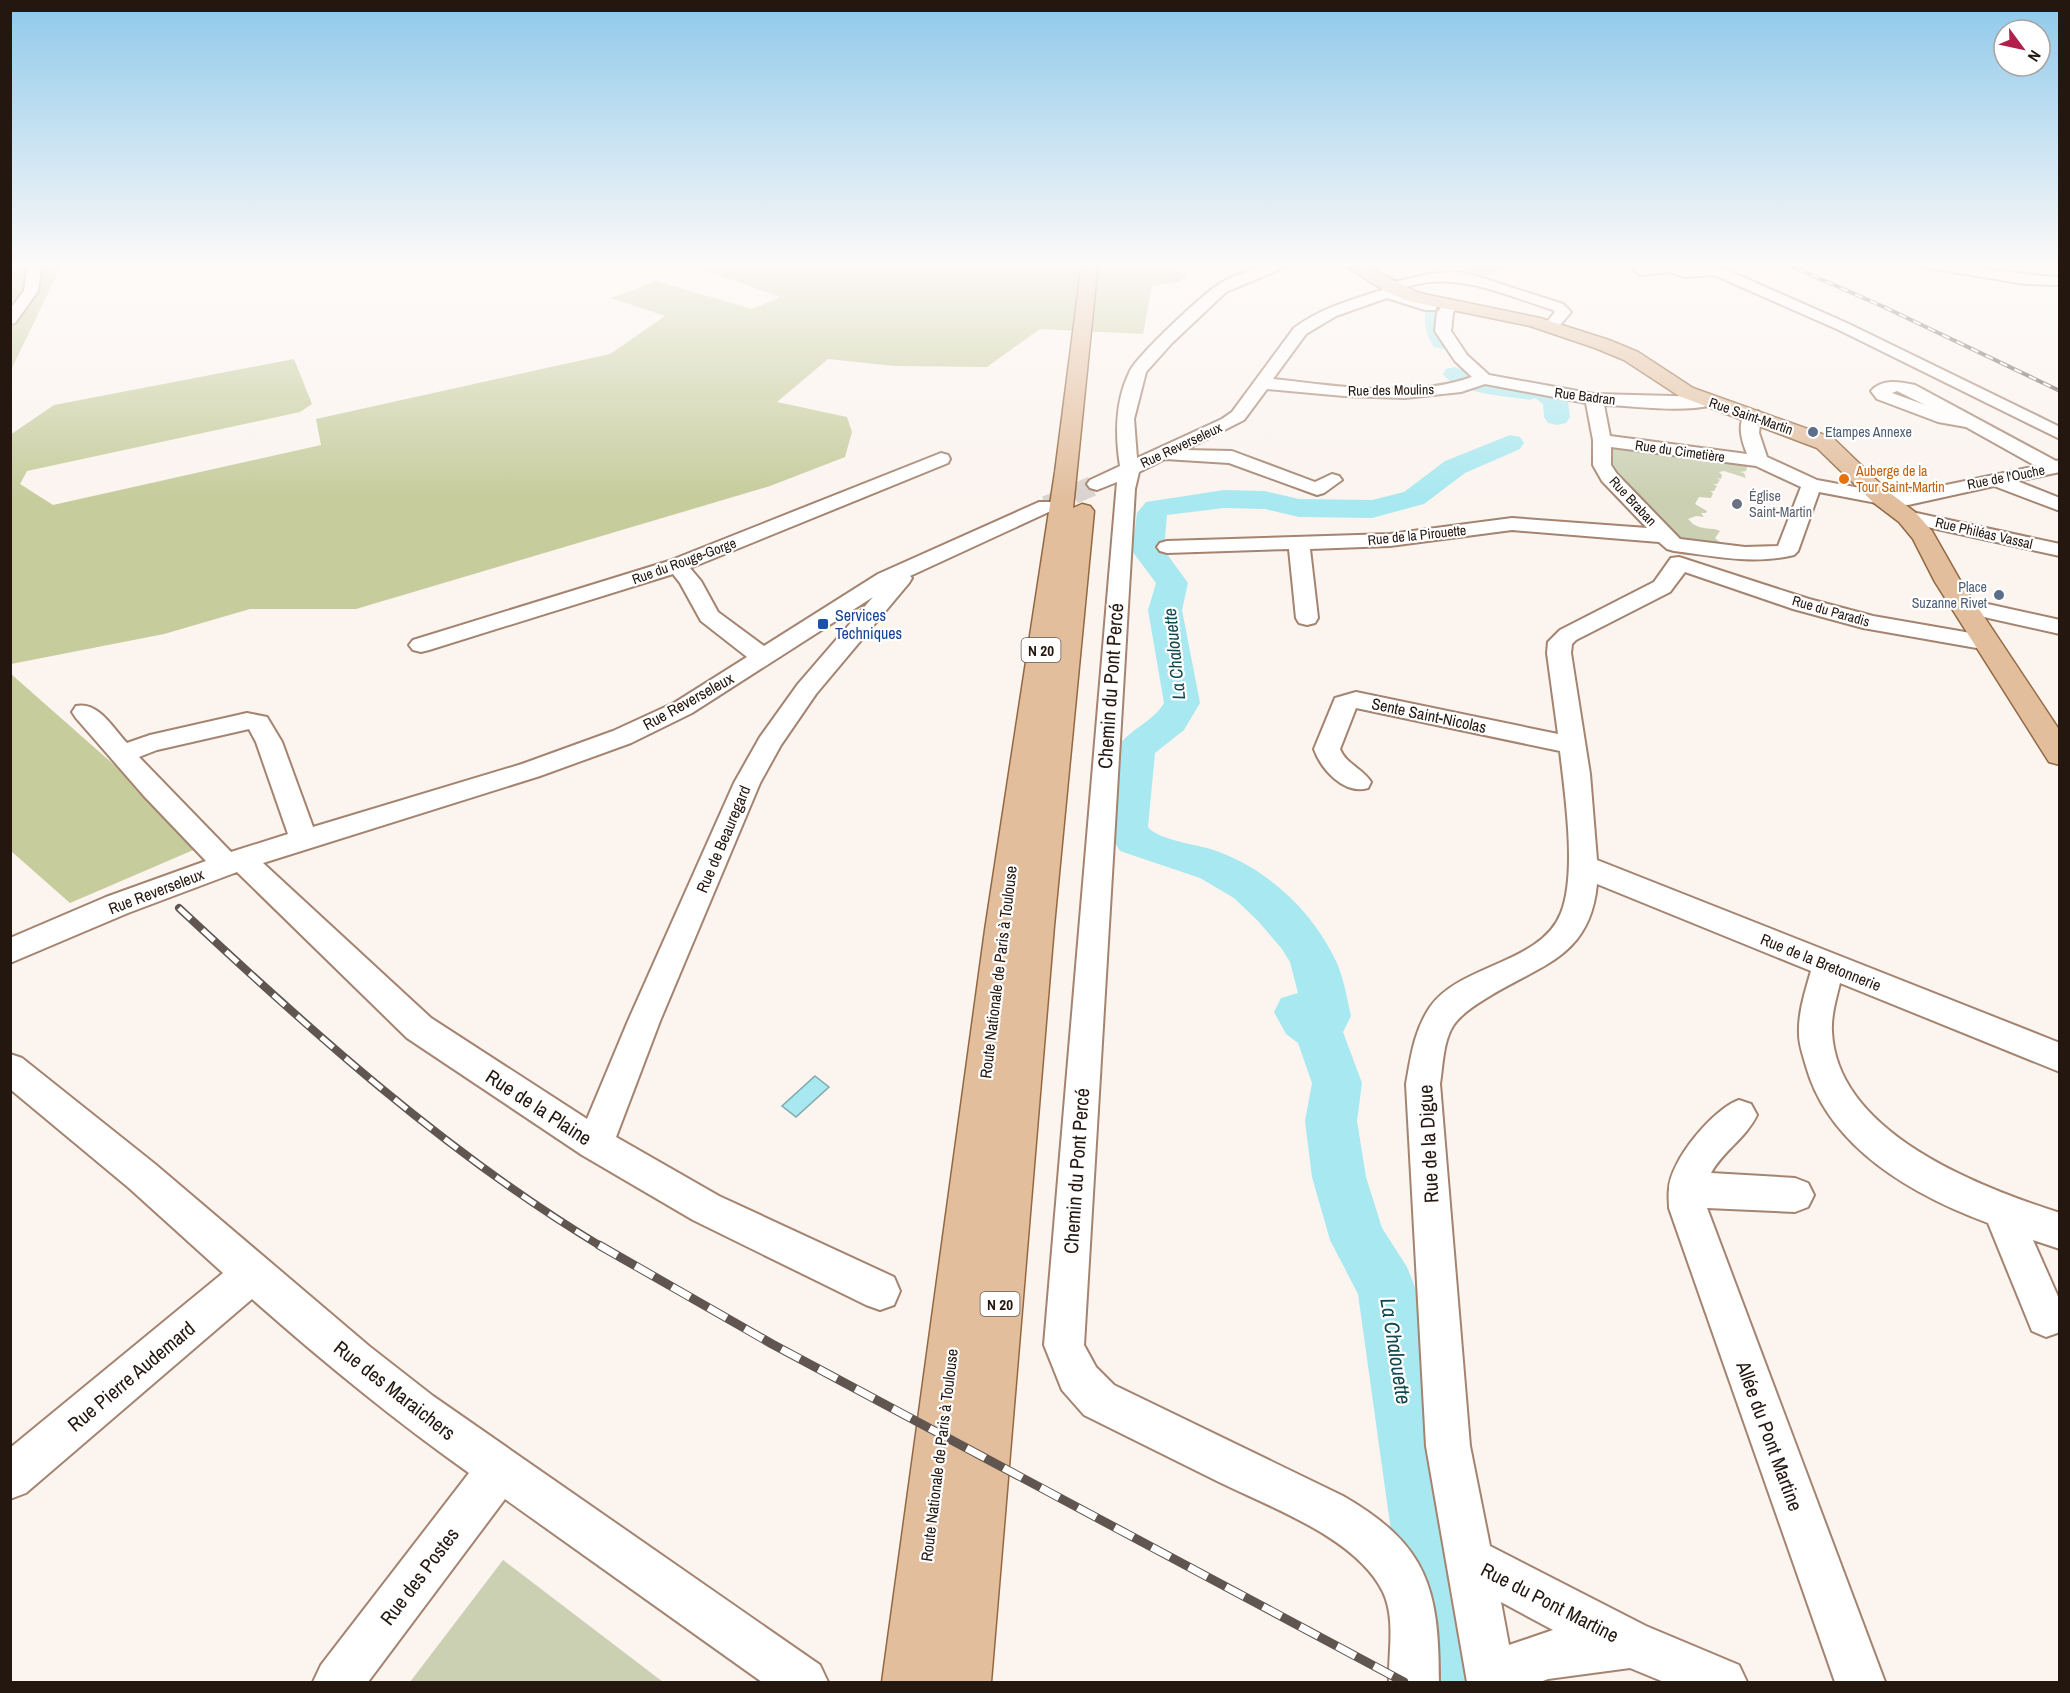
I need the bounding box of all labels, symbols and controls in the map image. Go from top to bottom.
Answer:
north arrow [1992,18,2052,78]
text: N [2023,46,2046,66]
street label: Rue des Moulins [1348,380,1434,400]
street label: Rue Badran [1553,383,1617,409]
street label: Rue Saint-Martin [1707,393,1795,439]
street label: Rue Reverseleux [1137,418,1225,472]
place label: Etampes Annexe [1825,423,1912,441]
marker: Etampes Annexe [1806,425,1820,439]
street label: Rue du Cimetière [1634,436,1726,466]
street label: Rue de l'Ouche [1966,461,2046,493]
place label: Auberge de la Tour Saint-Martin [1855,462,1945,496]
street label: Rue Braban [1606,472,1660,530]
marker: Auberge de la Tour Saint-Martin [1837,472,1851,486]
place label: Église Saint-Martin [1749,487,1812,521]
marker: Église Saint-Martin [1730,497,1744,511]
street label: Rue Philéas Vassal [1934,513,2034,553]
street label: Rue de la Pirouette [1367,521,1467,549]
street label: Rue du Rouge-Gorge [629,534,739,588]
place label: Place Suzanne Rivet [1912,578,1987,612]
marker: Place Suzanne Rivet [1992,588,2006,602]
street label: Rue du Paradis [1790,591,1872,631]
street label: Chemin du Pont Percé [1091,602,1129,770]
place label: Services Techniques [835,604,902,644]
water label: La Chalouette [1157,607,1191,701]
marker: Services Techniques [816,617,830,631]
road number: N 20 [1022,638,1060,662]
street label: Rue Reverseleux [639,667,738,735]
street label: Sente Saint-Nicolas [1370,692,1488,738]
street label: Rue de Beauregard [691,782,755,896]
street label: Rue Reverseleux [105,863,207,919]
street label: Route Nationale de Paris à Toulouse [974,864,1022,1080]
street label: Rue de la Bretonnerie [1757,928,1885,996]
street label: Rue de la Plaine [481,1063,597,1151]
street label: Rue de la Digue [1411,1084,1445,1204]
street label: Chemin du Pont Percé [1057,1087,1095,1255]
road number: N 20 [980,1292,1020,1316]
water label: La Chalouette [1373,1296,1419,1406]
street label: Rue Pierre Audemard [62,1315,200,1437]
street label: Rue des Maraichers [329,1334,461,1446]
street label: Route Nationale de Paris à Toulouse [915,1347,963,1563]
street label: Allée du Pont Martine [1730,1356,1810,1515]
street label: Rue des Postes [373,1522,465,1630]
street label: Rue du Pont Martine [1476,1556,1624,1648]

